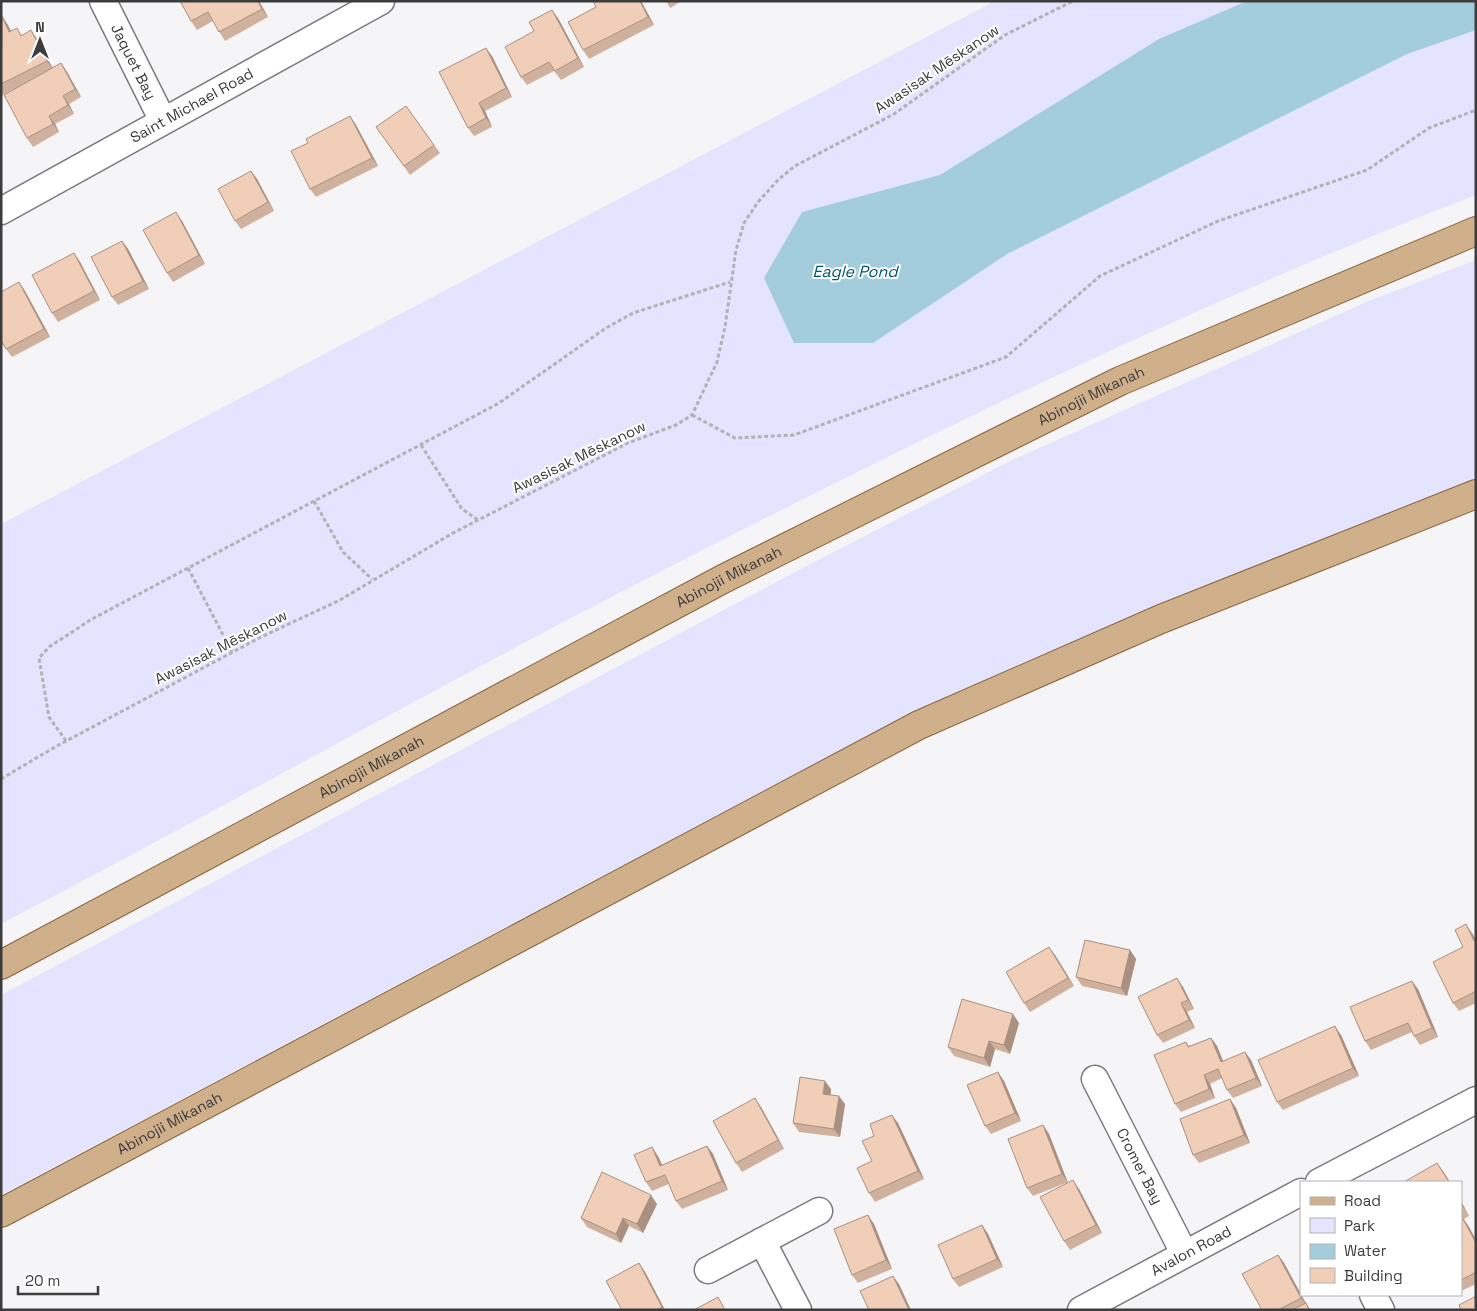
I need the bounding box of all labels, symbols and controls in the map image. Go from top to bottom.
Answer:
north arrow [15,15,65,65]
text: N [35,18,45,36]
street label: Jaquet Bay [107,20,161,103]
street label: Awasisak Mēskanow [871,20,1003,117]
street label: Saint Michael Road [127,63,256,147]
water label: Eagle Pond [812,261,899,282]
street label: Abinojii Mikanah [1034,362,1147,429]
street label: Awasisak Mēskanow [509,416,649,497]
street label: Abinojii Mikanah [672,541,785,611]
street label: Awasisak Mēskanow [151,605,290,688]
street label: Abinojii Mikanah [315,731,427,802]
street label: Abinojii Mikanah [114,1087,225,1159]
street label: Cromer Bay [1113,1125,1167,1207]
legend [1300,1181,1462,1296]
text: Road [1344,1191,1381,1210]
text: Park [1344,1216,1375,1235]
street label: Avalon Road [1147,1221,1234,1280]
text: Water [1344,1241,1387,1260]
scale bar [18,1264,98,1296]
text: Building [1344,1266,1403,1285]
text: 20 m [25,1271,60,1290]

